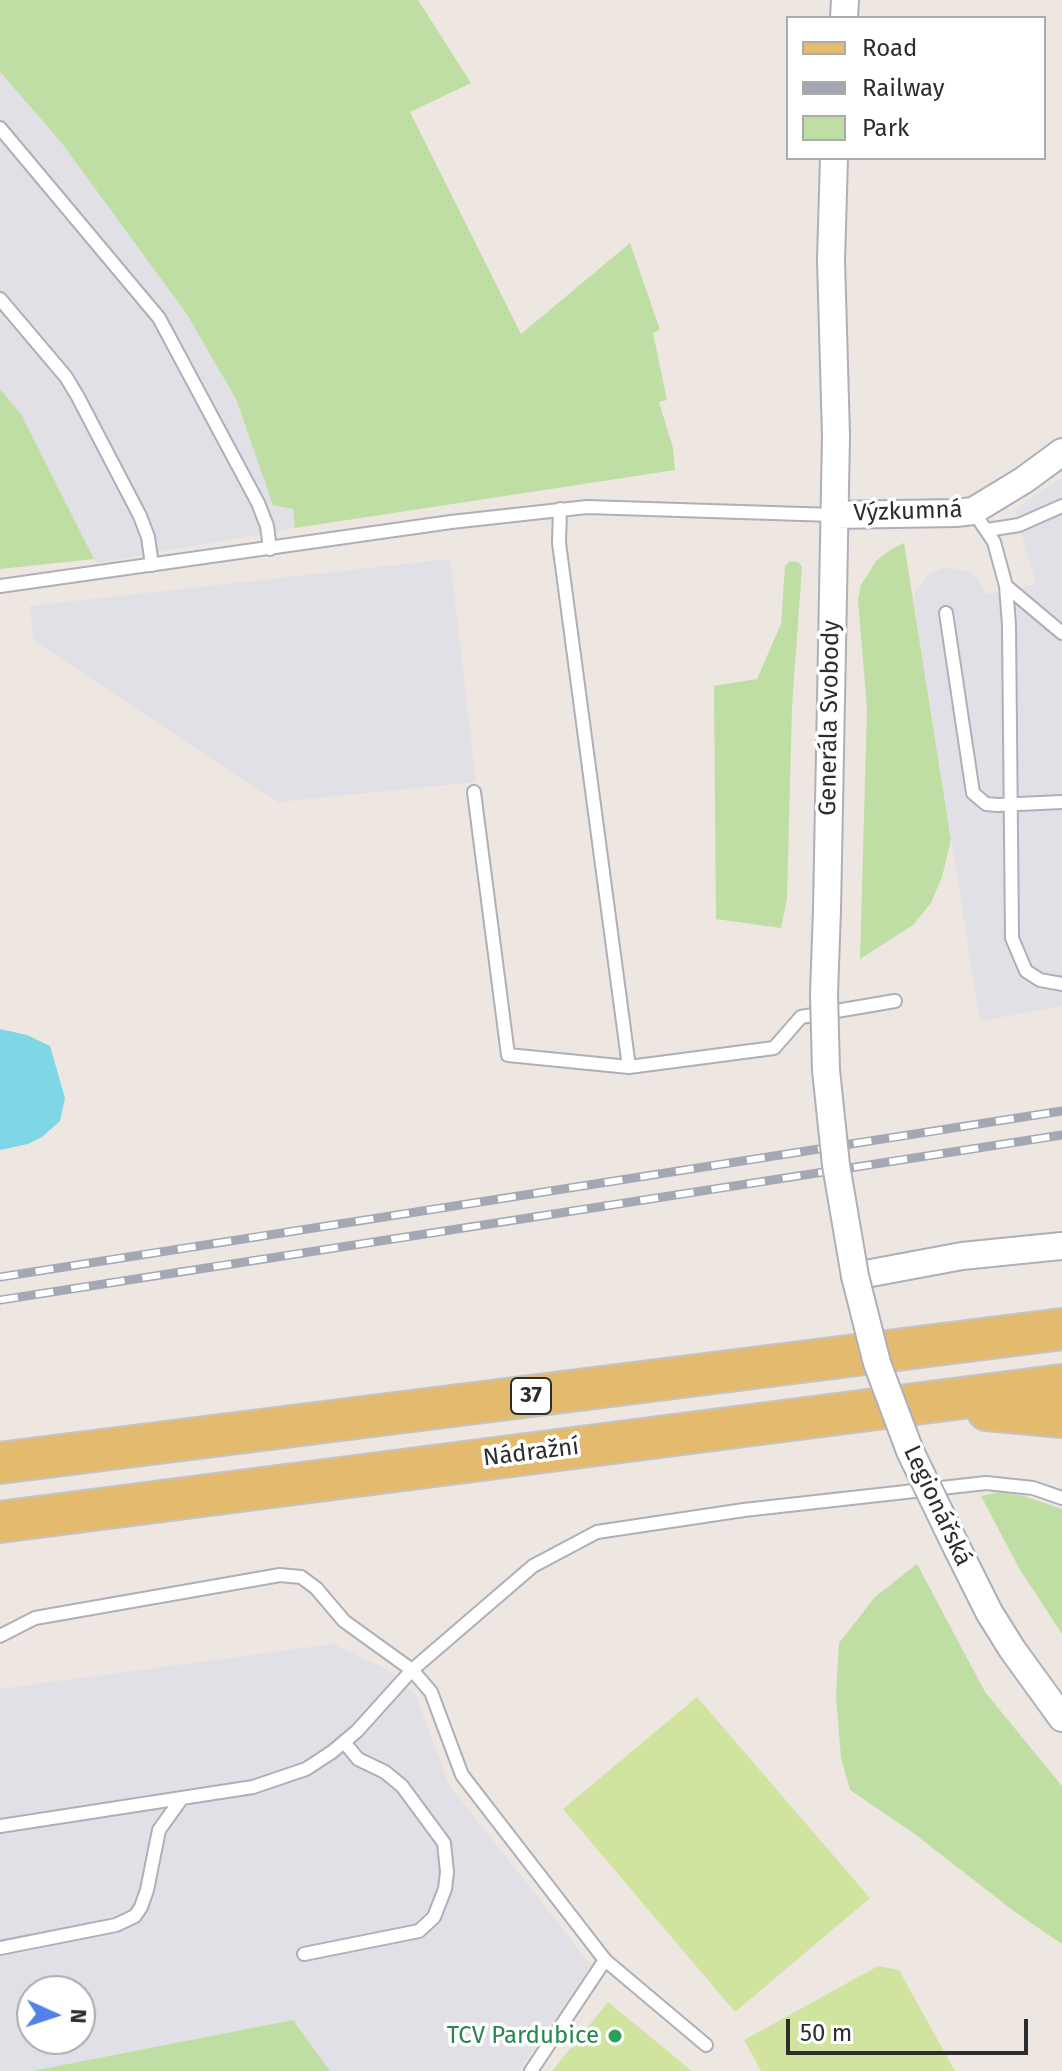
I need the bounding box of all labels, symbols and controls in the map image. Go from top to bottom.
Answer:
legend [786,16,1046,160]
text: Road [862,34,917,62]
text: Railway [862,74,945,102]
text: Park [862,114,909,142]
street label: Výzkumná [853,496,963,528]
street label: Generála Svobody [814,620,846,816]
road number: 37 [511,1378,551,1414]
street label: Nádražní [481,1433,581,1473]
street label: Legionářská [896,1441,978,1571]
north arrow [16,1975,96,2055]
scale bar [790,2003,1032,2053]
text: N [65,2008,92,2024]
text: 50 m [800,2019,852,2047]
place label: TCV Pardubice [447,2022,599,2050]
marker: TCV Pardubice [606,2027,624,2045]

